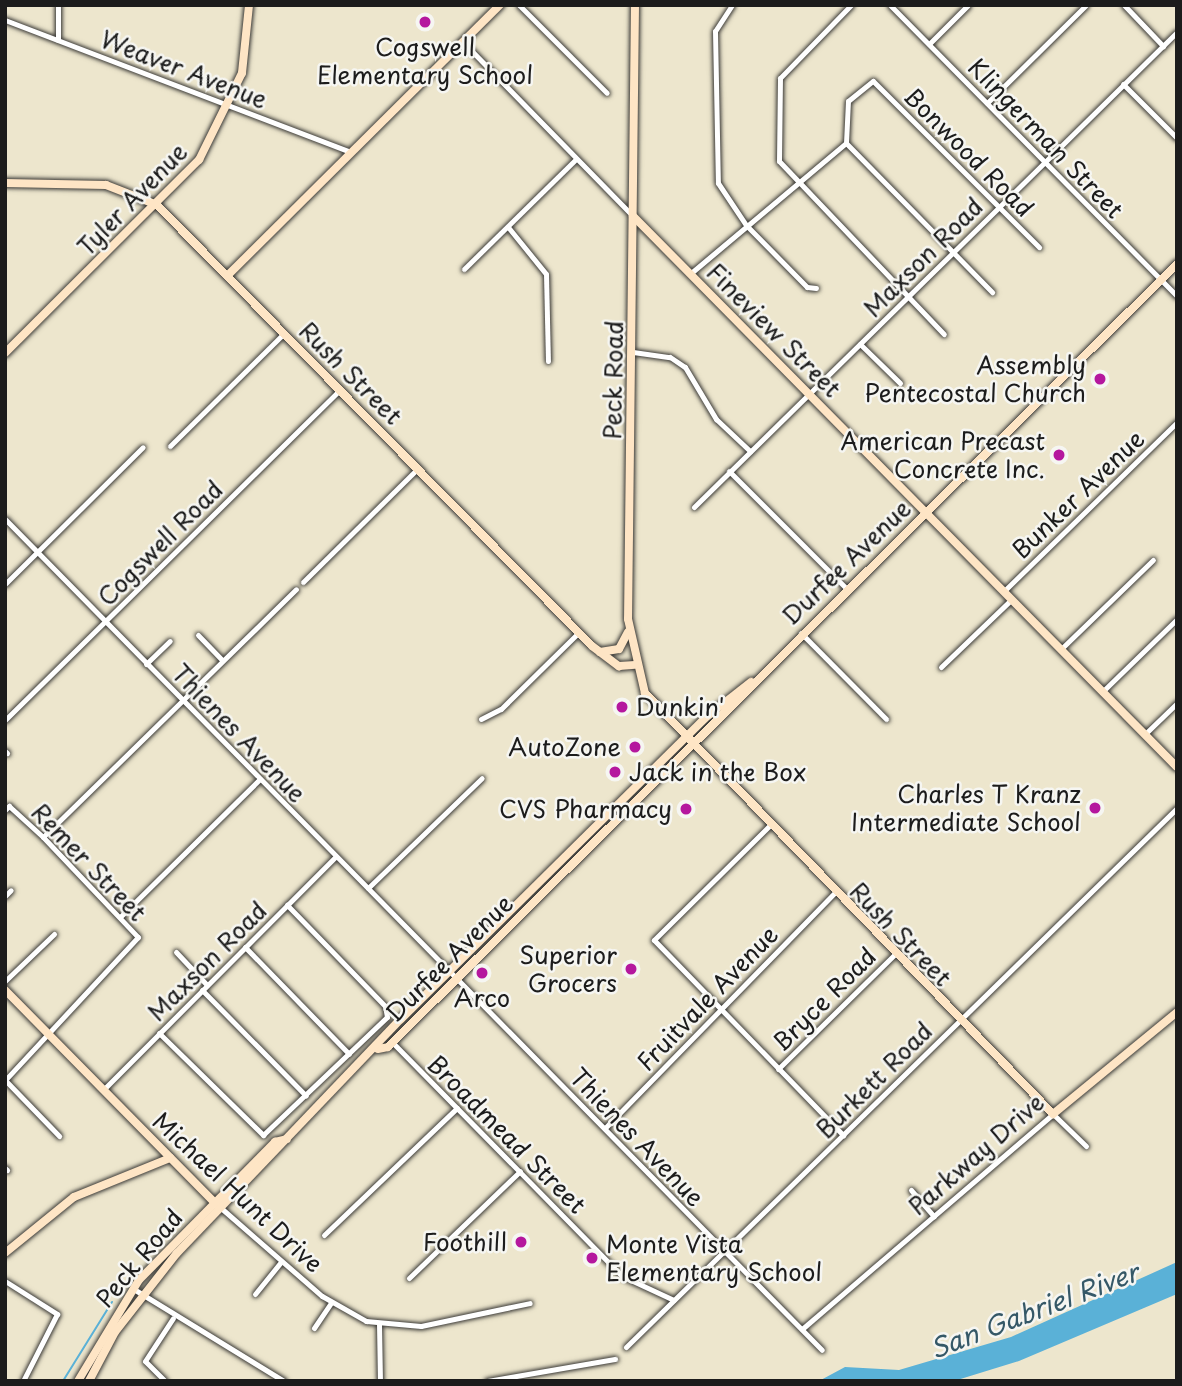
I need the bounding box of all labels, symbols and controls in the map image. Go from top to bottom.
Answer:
marker: Cogswell Elementary School [417,14,433,30]
street label: Weaver Avenue [96,24,272,114]
place label: Cogswell Elementary School [317,33,533,89]
street label: Klingerman Street [962,52,1130,224]
street label: Bonwood Road [898,81,1040,223]
street label: Tyler Avenue [71,136,193,262]
street label: Maxson Road [858,192,988,322]
street label: Fineview Street [701,257,847,403]
street label: Rush Street [293,315,409,431]
street label: Peck Road [598,320,628,440]
place label: Assembly Pentecostal Church [863,351,1086,407]
marker: Assembly Pentecostal Church [1092,371,1108,387]
street label: Bunker Avenue [1006,424,1150,564]
place label: American Precast Concrete Inc. [841,427,1045,483]
marker: American Precast Concrete Inc. [1051,447,1067,463]
street label: Cogswell Road [91,474,229,612]
street label: Durfee Avenue [775,493,917,631]
street label: Thienes Avenue [166,659,312,807]
place label: Dunkin' [636,693,724,721]
marker: Dunkin' [614,699,630,715]
place label: AutoZone [508,733,621,761]
marker: AutoZone [627,739,643,755]
place label: Jack in the Box [629,758,808,786]
marker: Jack in the Box [607,764,623,780]
place label: Charles T Kranz Intermediate School [850,780,1081,836]
place label: CVS Pharmacy [495,795,672,823]
street label: Remer Street [25,797,153,927]
marker: Charles T Kranz Intermediate School [1087,800,1103,816]
marker: CVS Pharmacy [678,801,694,817]
street label: Rush Street [844,876,958,992]
street label: Durfee Avenue [379,888,519,1028]
street label: Maxson Road [142,896,272,1026]
street label: Fruitvale Avenue [630,919,784,1077]
place label: Superior Grocers [519,941,617,997]
street label: Bryce Road [767,942,881,1056]
marker: Superior Grocers [623,961,639,977]
marker: Arco [474,965,490,981]
place label: Arco [454,984,510,1012]
street label: Burkett Road [810,1016,938,1144]
street label: Broadmead Street [422,1049,592,1219]
street label: Thienes Avenue [564,1063,710,1211]
street label: Parkway Drive [902,1087,1050,1221]
street label: Michael Hunt Drive [147,1106,329,1278]
street label: Peck Road [90,1203,188,1313]
place label: Foothill [423,1228,507,1256]
place label: Monte Vista Elementary School [606,1230,822,1286]
marker: Foothill [513,1234,529,1250]
marker: Monte Vista Elementary School [584,1250,600,1266]
water label: San Gabriel River [926,1256,1142,1364]

